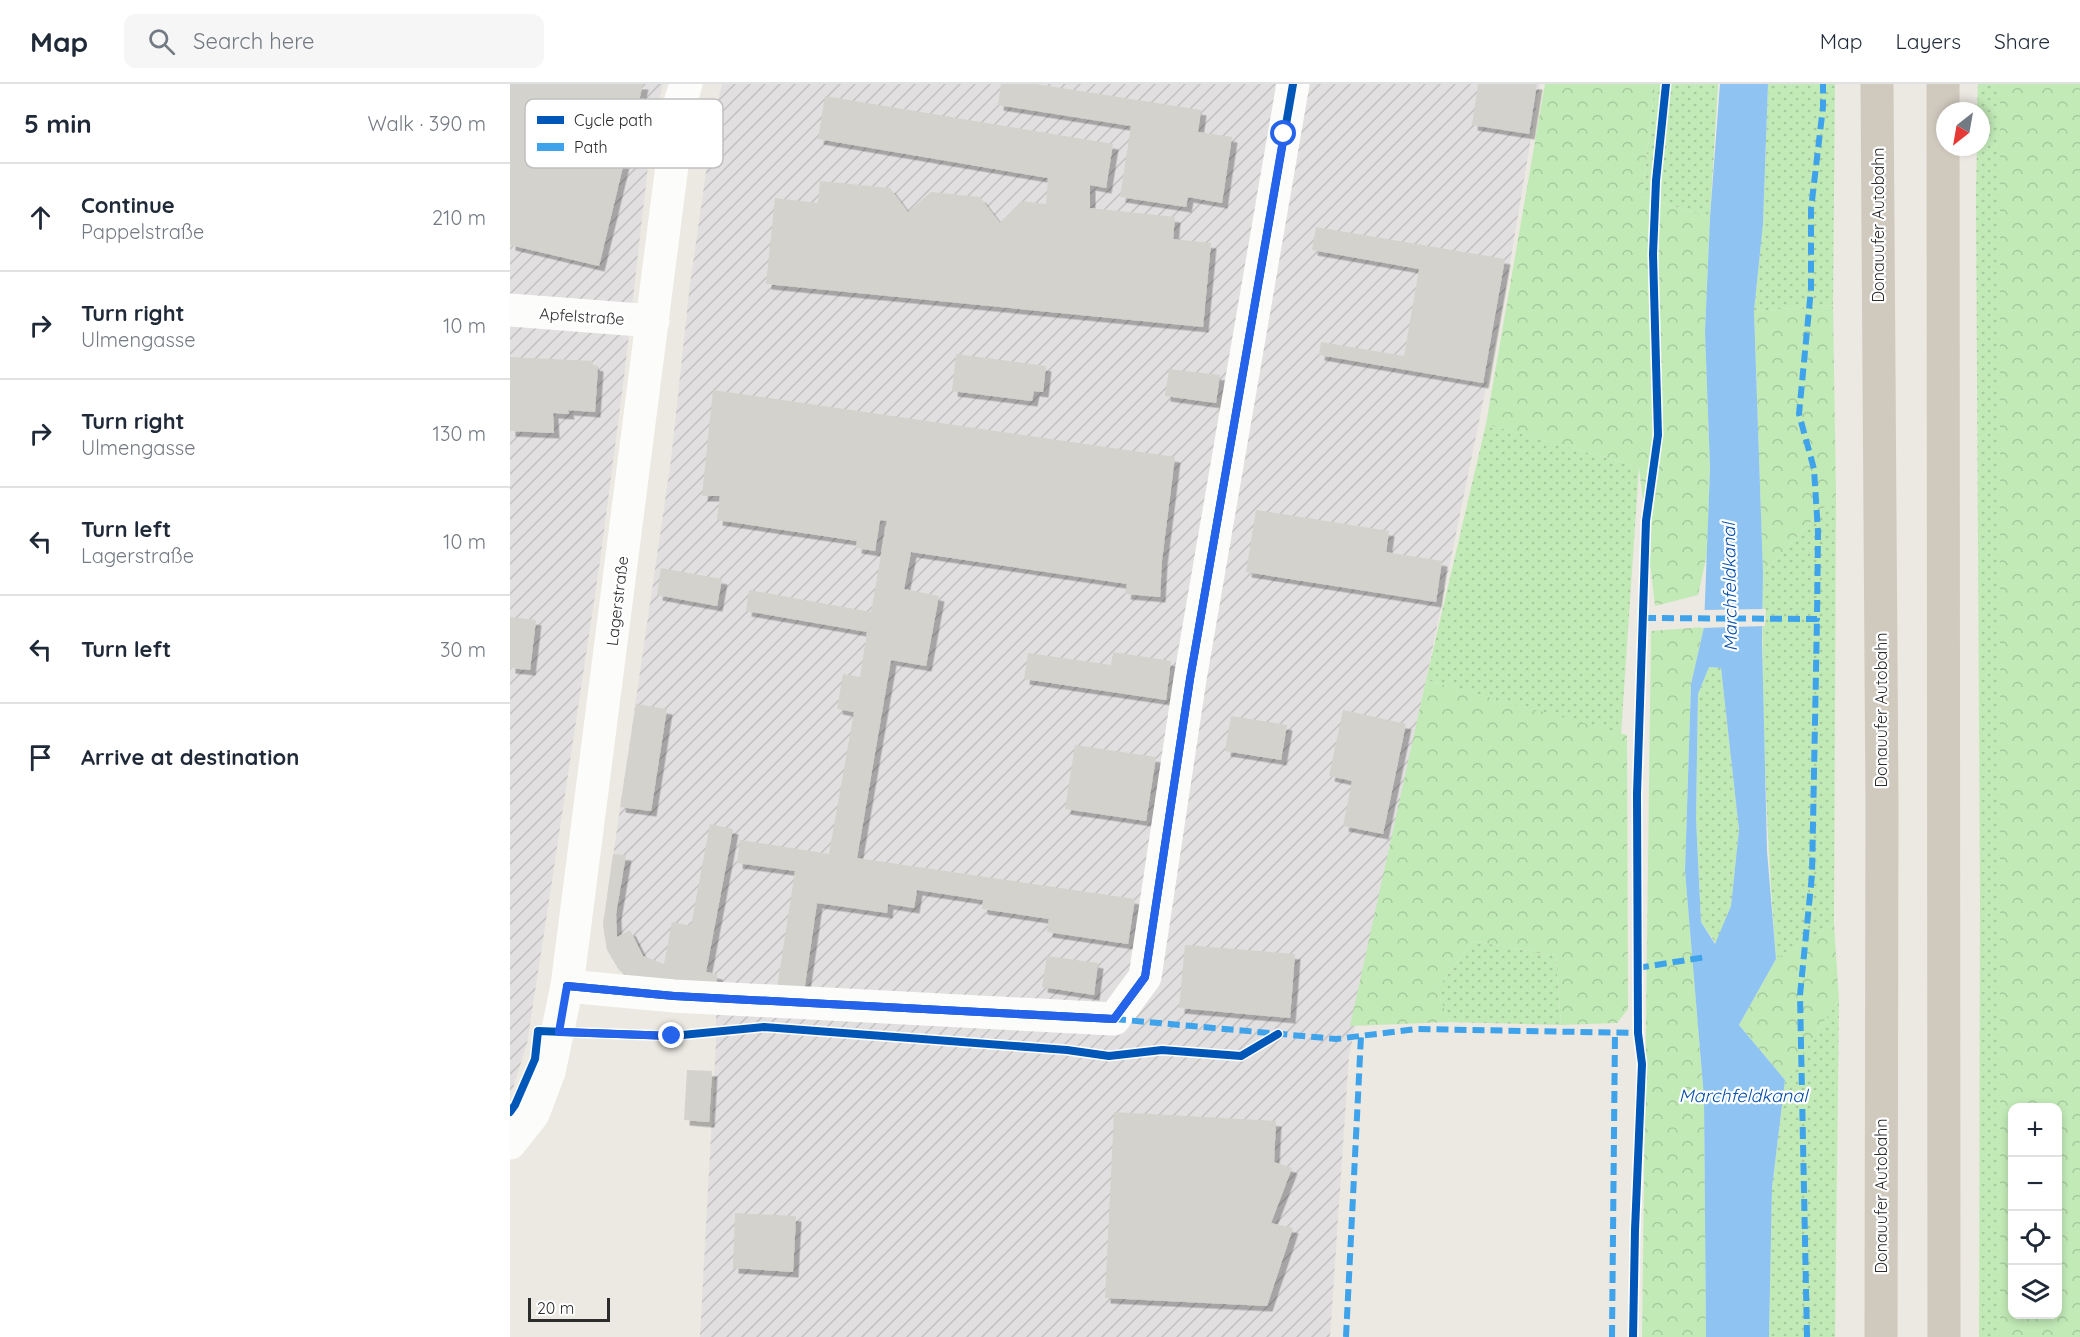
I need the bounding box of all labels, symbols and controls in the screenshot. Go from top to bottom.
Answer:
search box [124,14,544,68]
text: Map [30,24,88,59]
icon: search [145,25,178,58]
text: Search here [193,27,315,55]
text: Map [1820,28,1863,54]
text: Layers [1896,28,1961,54]
text: Share [1994,28,2050,54]
legend [525,99,723,168]
north arrow [1936,102,1990,156]
text: 5 min [24,107,92,140]
text: Cycle path [574,110,653,130]
text: Walk · 390 m [367,111,486,136]
route start [1270,120,1296,146]
text: Path [574,137,608,157]
street label: Donauufer Autobahn [1868,147,1888,303]
text: Continue [81,191,175,219]
icon: ahead [24,201,57,234]
text: 210 m [432,205,486,230]
text: Pappelstraße [81,219,204,244]
text: Turn right [81,299,185,327]
street label: Apfelstraße [539,303,625,329]
icon: right [24,309,57,342]
text: 10 m [443,313,486,338]
text: Ulmengasse [81,327,196,352]
text: Turn right [81,407,185,435]
icon: right [24,417,57,450]
text: 130 m [433,421,486,446]
text: Ulmengasse [81,435,196,460]
text: Turn left [81,515,171,543]
water label: Marchfeldkanal [1717,521,1742,652]
icon: left [24,525,57,558]
text: 10 m [443,529,486,554]
text: Lagerstraße [81,543,194,568]
street label: Lagerstraße [602,555,632,647]
street label: Donauufer Autobahn [1871,632,1891,788]
icon: left [24,633,57,666]
text: Turn left [81,635,171,663]
text: 30 m [440,637,486,662]
icon: arrive [24,741,57,774]
text: Arrive at destination [81,743,299,771]
route end [658,1022,684,1048]
water label: Marchfeldkanal [1679,1084,1809,1107]
map controls [2008,1103,2062,1319]
button: + [2008,1103,2062,1157]
street label: Donauufer Autobahn [1871,1118,1891,1274]
button: − [2008,1157,2062,1211]
button: locate [2008,1211,2062,1265]
button: layers [2008,1265,2062,1319]
scale bar [528,1295,610,1322]
text: 20 m [537,1298,574,1318]

